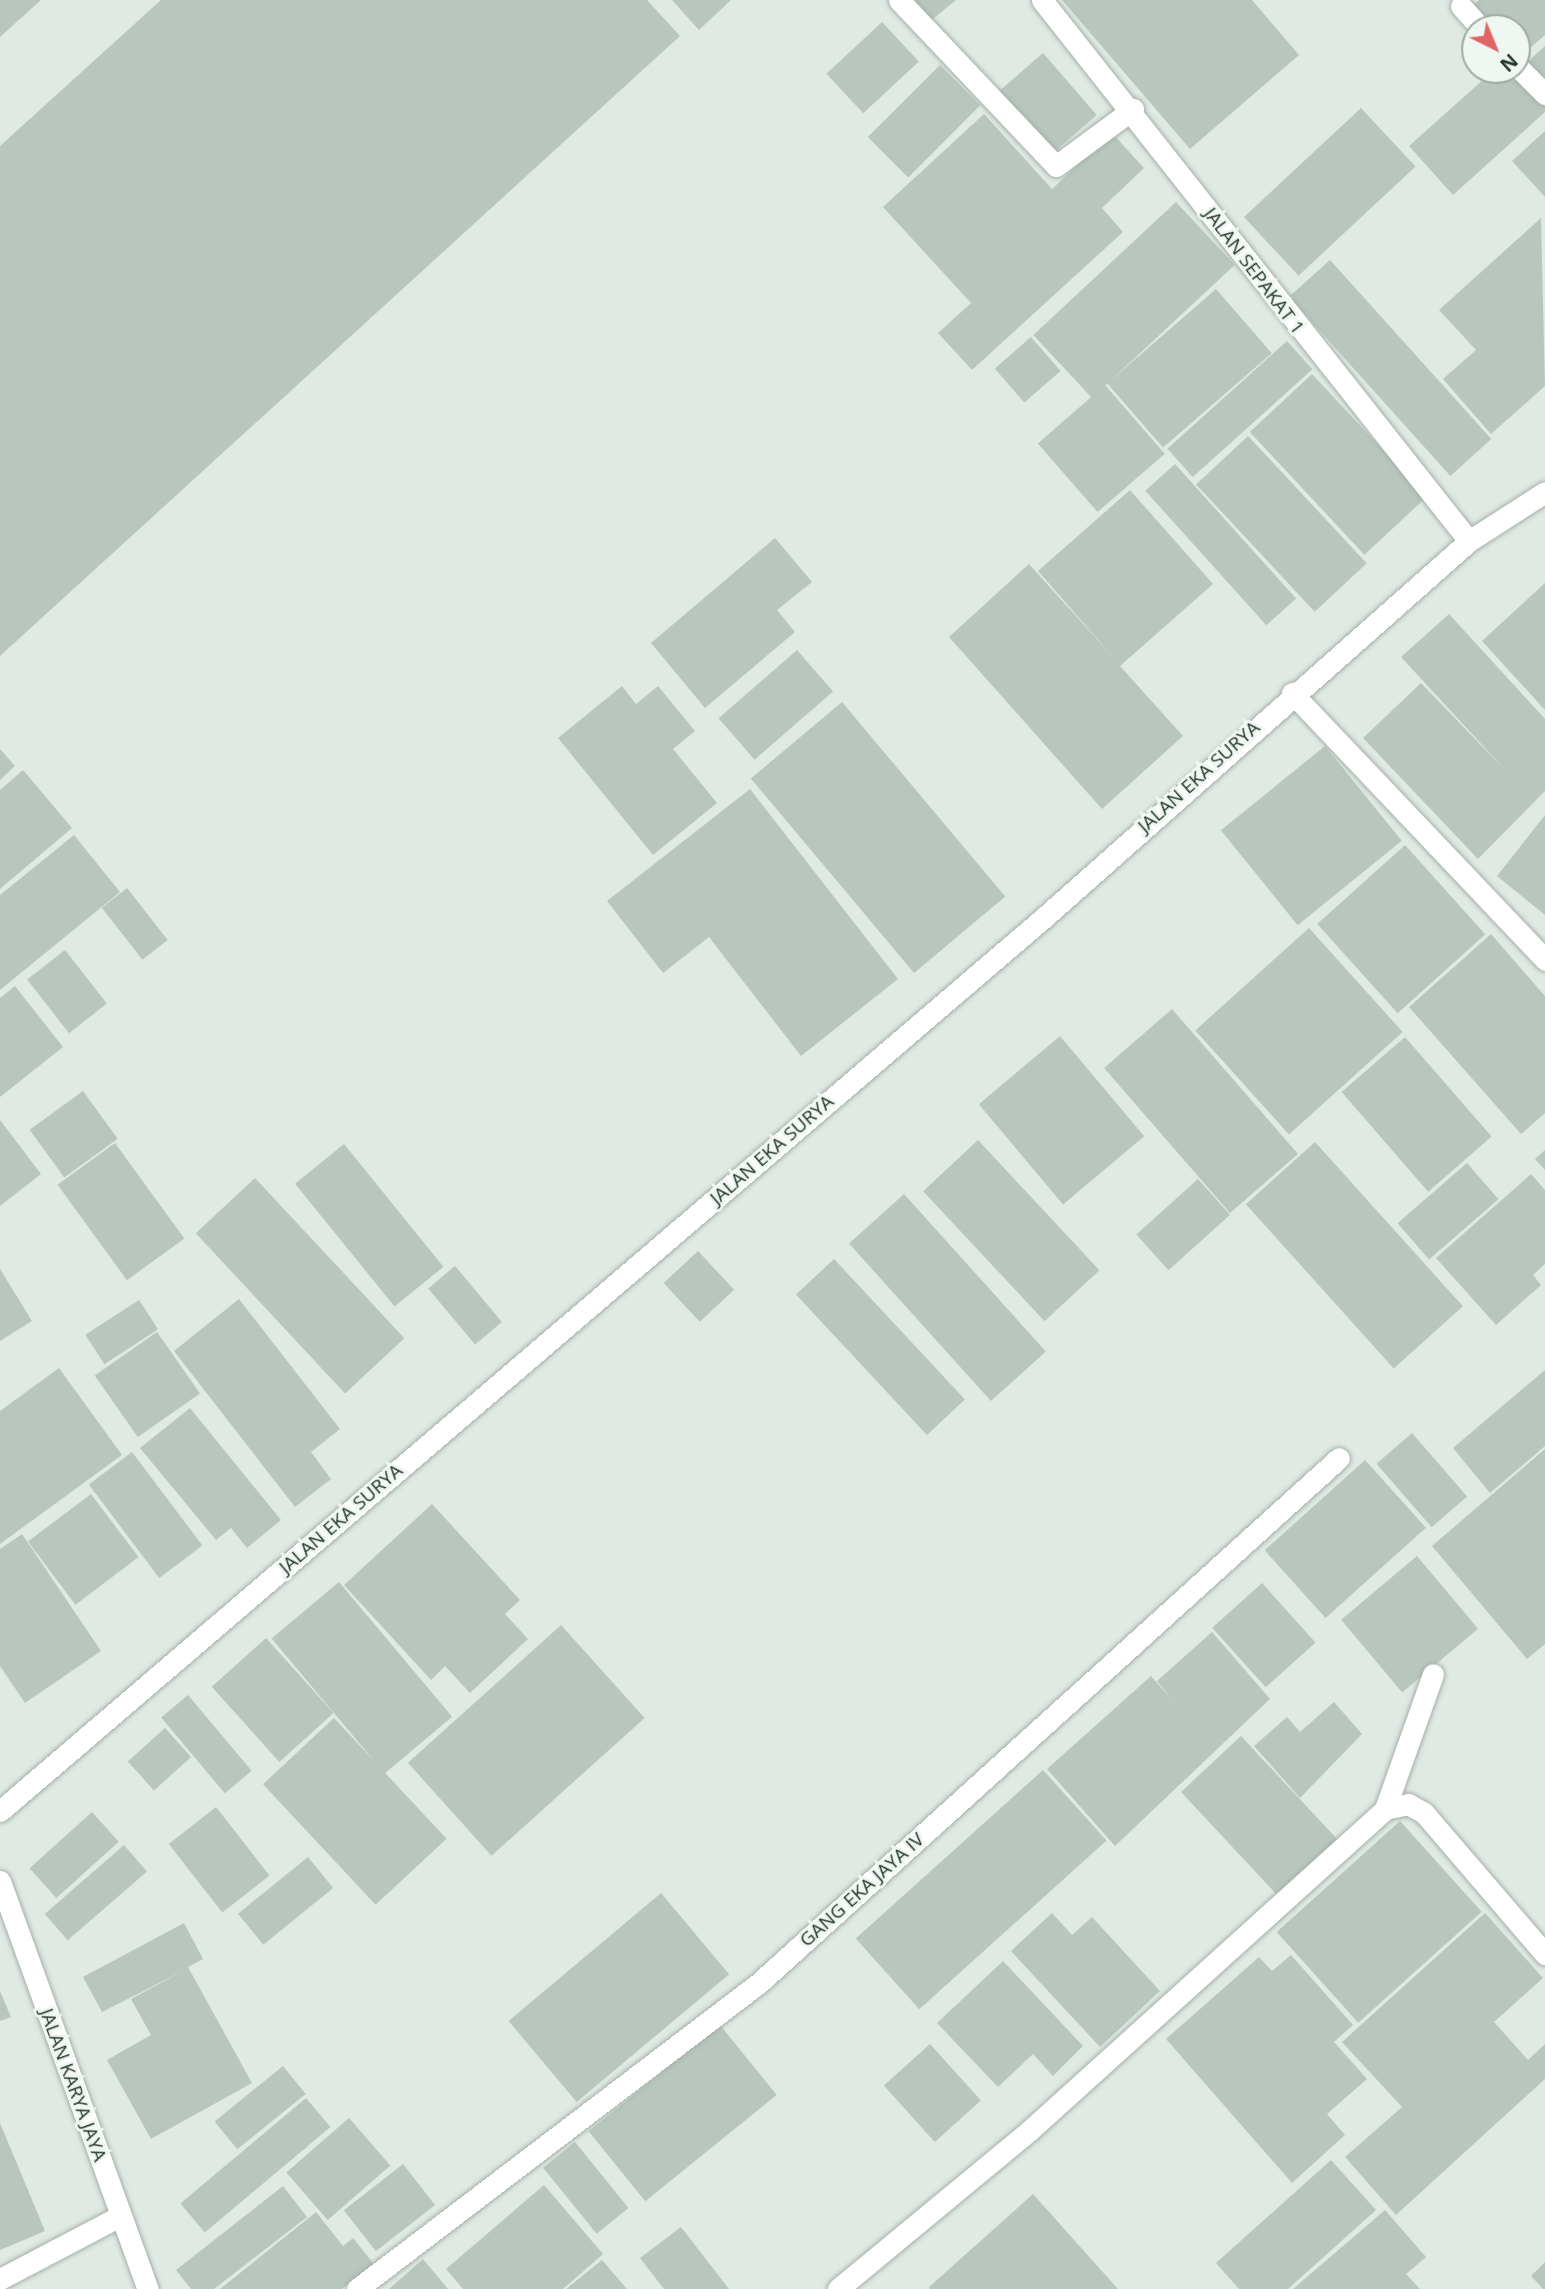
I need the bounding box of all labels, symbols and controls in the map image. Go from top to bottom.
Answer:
north arrow [1461,14,1531,84]
text: N [1494,48,1523,78]
street label: JALAN SEPAKAT 1 [1199,203,1309,339]
street label: JALAN EKA SURYA [1133,716,1265,838]
street label: JALAN EKA SURYA [706,1090,838,1210]
street label: JALAN EKA SURYA [275,1459,407,1579]
street label: GANG EKA JAYA IV [795,1828,929,1952]
street label: JALAN KARYA JAYA [35,2005,111,2165]

